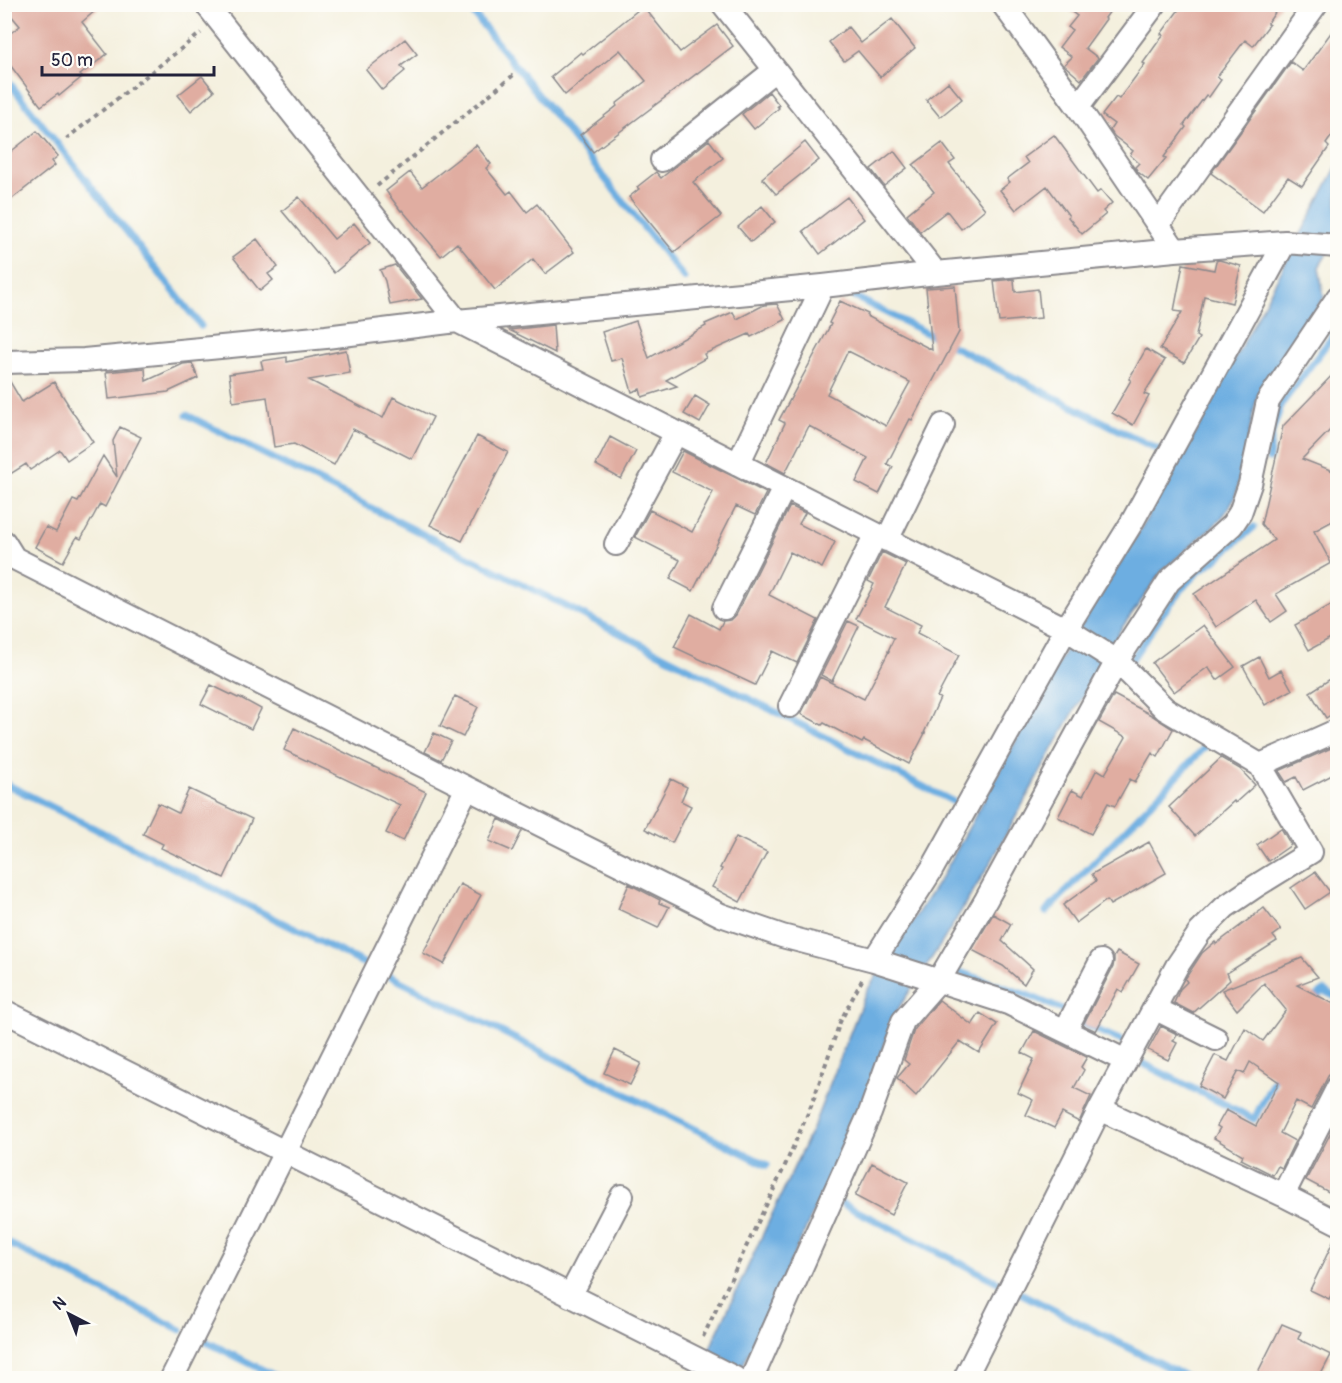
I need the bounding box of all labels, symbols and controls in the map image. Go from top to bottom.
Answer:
scale bar [42,39,214,77]
text: 50 m [51,49,93,72]
north arrow [39,1284,99,1344]
text: N [49,1292,70,1315]

